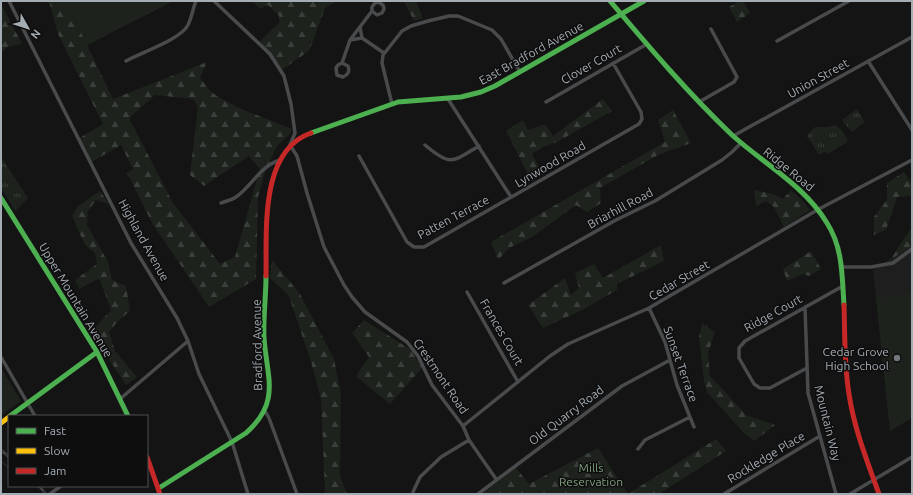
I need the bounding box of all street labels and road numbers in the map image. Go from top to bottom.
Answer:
street label: East Bradford Avenue [477,19,585,87]
street label: Clover Court [558,41,624,87]
street label: Union Street [785,56,851,100]
street label: Lynwood Road [512,139,588,189]
street label: Ridge Road [761,145,817,193]
street label: Briarhill Road [585,185,655,231]
street label: Patten Terrace [415,193,491,241]
street label: Highland Avenue [116,197,172,283]
street label: Upper Mountain Avenue [37,240,115,360]
street label: Cedar Street [646,257,712,303]
street label: Ridge Court [742,292,804,334]
street label: Frances Court [478,297,526,368]
street label: Bradford Avenue [250,299,264,391]
street label: Sunset Terrace [661,324,701,404]
street label: Crestmont Road [411,336,471,416]
street label: Old Quarry Road [526,383,606,447]
street label: Mountain Way [812,384,844,462]
street label: Rockledge Place [725,429,807,485]

